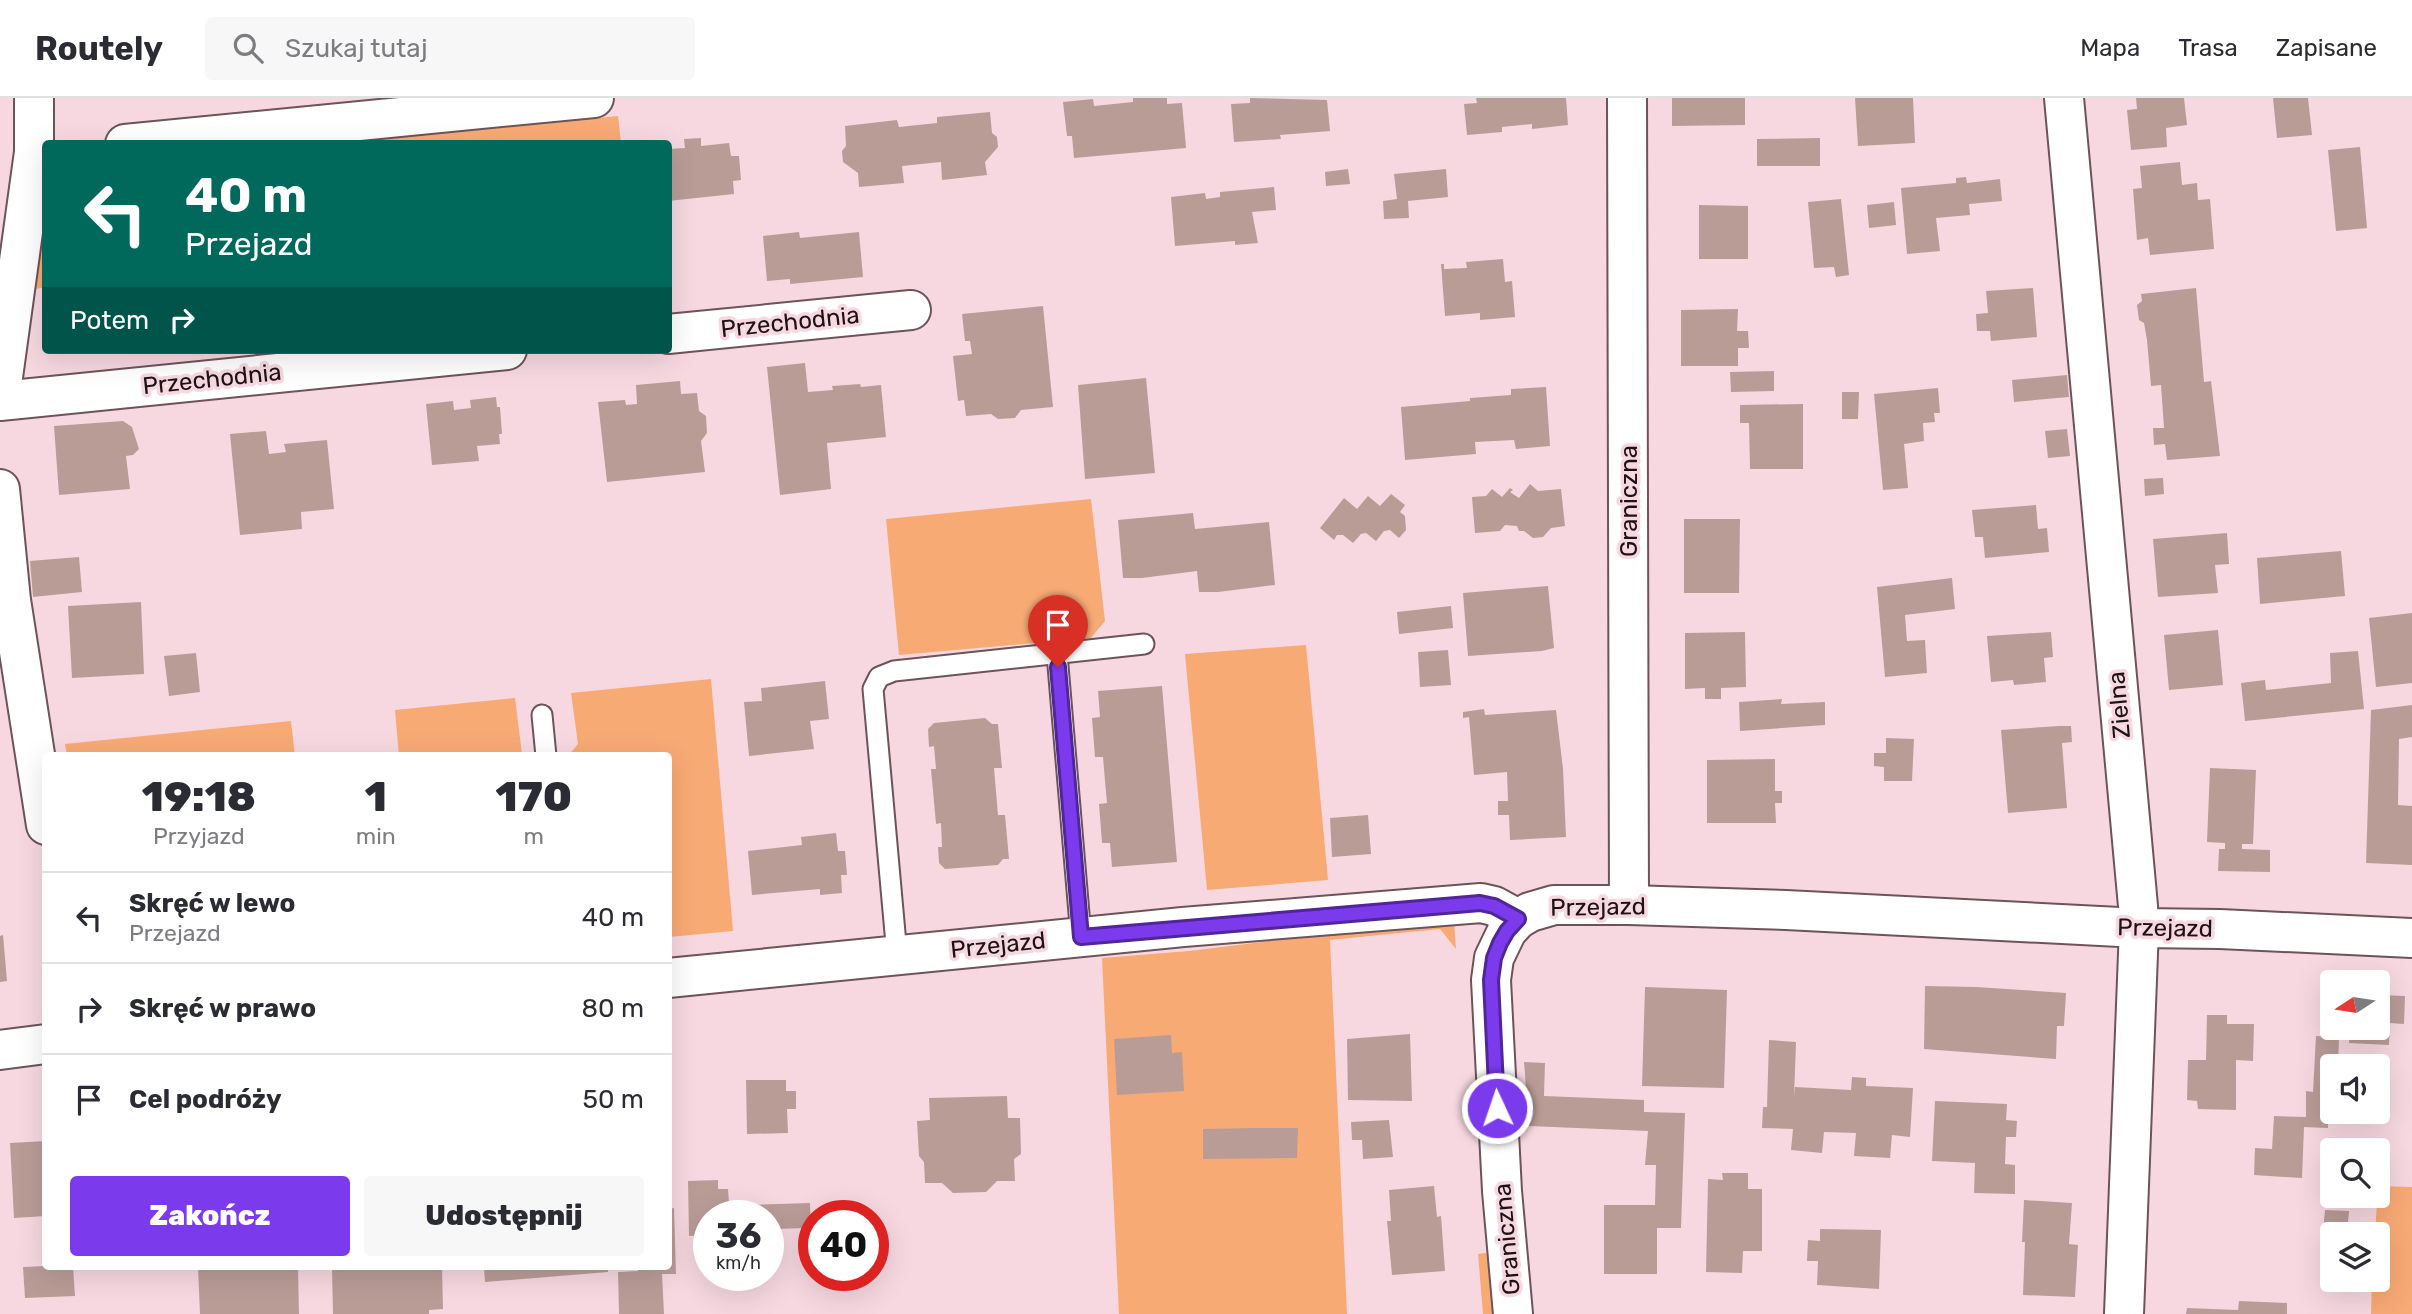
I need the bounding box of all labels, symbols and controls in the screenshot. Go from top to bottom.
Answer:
search box [205,17,695,80]
text: Routely [35,29,163,68]
icon: search [229,29,267,67]
text: Szukaj tutaj [285,33,428,64]
text: Mapa [2080,34,2140,62]
text: Trasa [2178,34,2238,62]
text: Zapisane [2276,34,2377,62]
text: 40 m [185,166,307,224]
icon: left [70,168,161,259]
text: Przejazd [185,225,313,263]
icon: right [163,301,201,339]
street label: Przechodnia [719,301,861,343]
text: Potem [70,305,149,336]
street label: Przechodnia [141,358,283,400]
street label: Graniczna [1615,445,1643,557]
pin [1028,595,1088,667]
icon: arrive [1039,606,1077,644]
street label: Zielna [2102,670,2136,740]
text: 19:18 [142,772,256,822]
text: 1 [365,772,387,822]
text: 170 [496,772,572,822]
text: Przyjazd [153,822,245,850]
text: min [356,822,396,850]
text: m [524,822,544,850]
text: Skręć w lewo [129,888,295,919]
street label: Przejazd [1550,892,1646,922]
icon: left [70,899,108,937]
text: 40 m [582,902,644,933]
street label: Przejazd [2117,913,2213,943]
text: Przejazd [129,919,221,947]
street label: Przejazd [949,926,1047,964]
north arrow [2320,970,2390,1040]
map controls [2320,970,2390,1292]
icon: right [70,990,108,1028]
text: Skręć w prawo [129,993,316,1024]
text: 80 m [581,993,644,1024]
button: sound [2320,1054,2390,1124]
position arrow [1460,1071,1534,1145]
icon: arrive [70,1081,108,1119]
text: Cel podróży [129,1084,282,1115]
text: 50 m [583,1084,644,1115]
button: search [2320,1138,2390,1208]
button: Zakończ [70,1176,350,1256]
button: Udostępnij [364,1176,644,1256]
street label: Graniczna [1488,1182,1526,1296]
speed limit sign: 40 [798,1200,889,1291]
text: 36 [716,1215,761,1257]
button: layers [2320,1222,2390,1292]
text: km/h [716,1252,761,1274]

